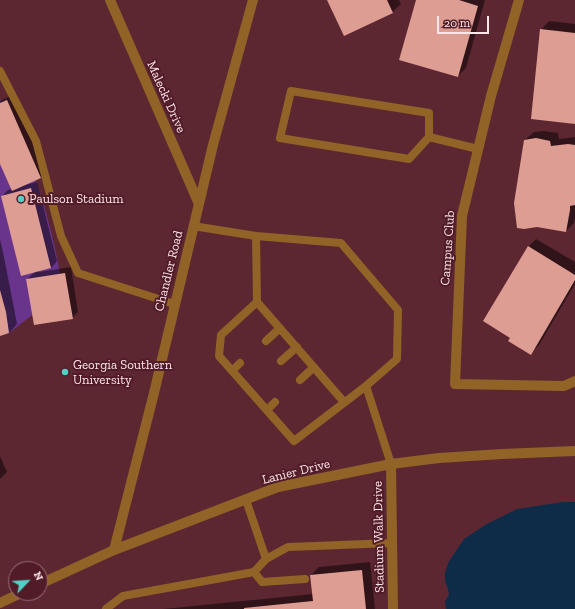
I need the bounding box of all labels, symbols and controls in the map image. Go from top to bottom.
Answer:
scale bar [439,8,491,34]
text: 20 m [444,16,470,30]
street label: Malecki Drive [143,59,189,135]
place label: Paulson Stadium [29,191,123,207]
marker: Paulson Stadium [16,194,26,204]
street label: Campus Club [438,210,458,286]
street label: Chandler Road [151,229,187,313]
place label: Georgia Southern University [73,357,172,388]
marker: Georgia Southern University [60,367,70,377]
street label: Lanier Drive [260,456,332,488]
street label: Stadium Walk Drive [370,481,388,593]
north arrow [8,561,48,601]
text: N [31,570,46,583]

